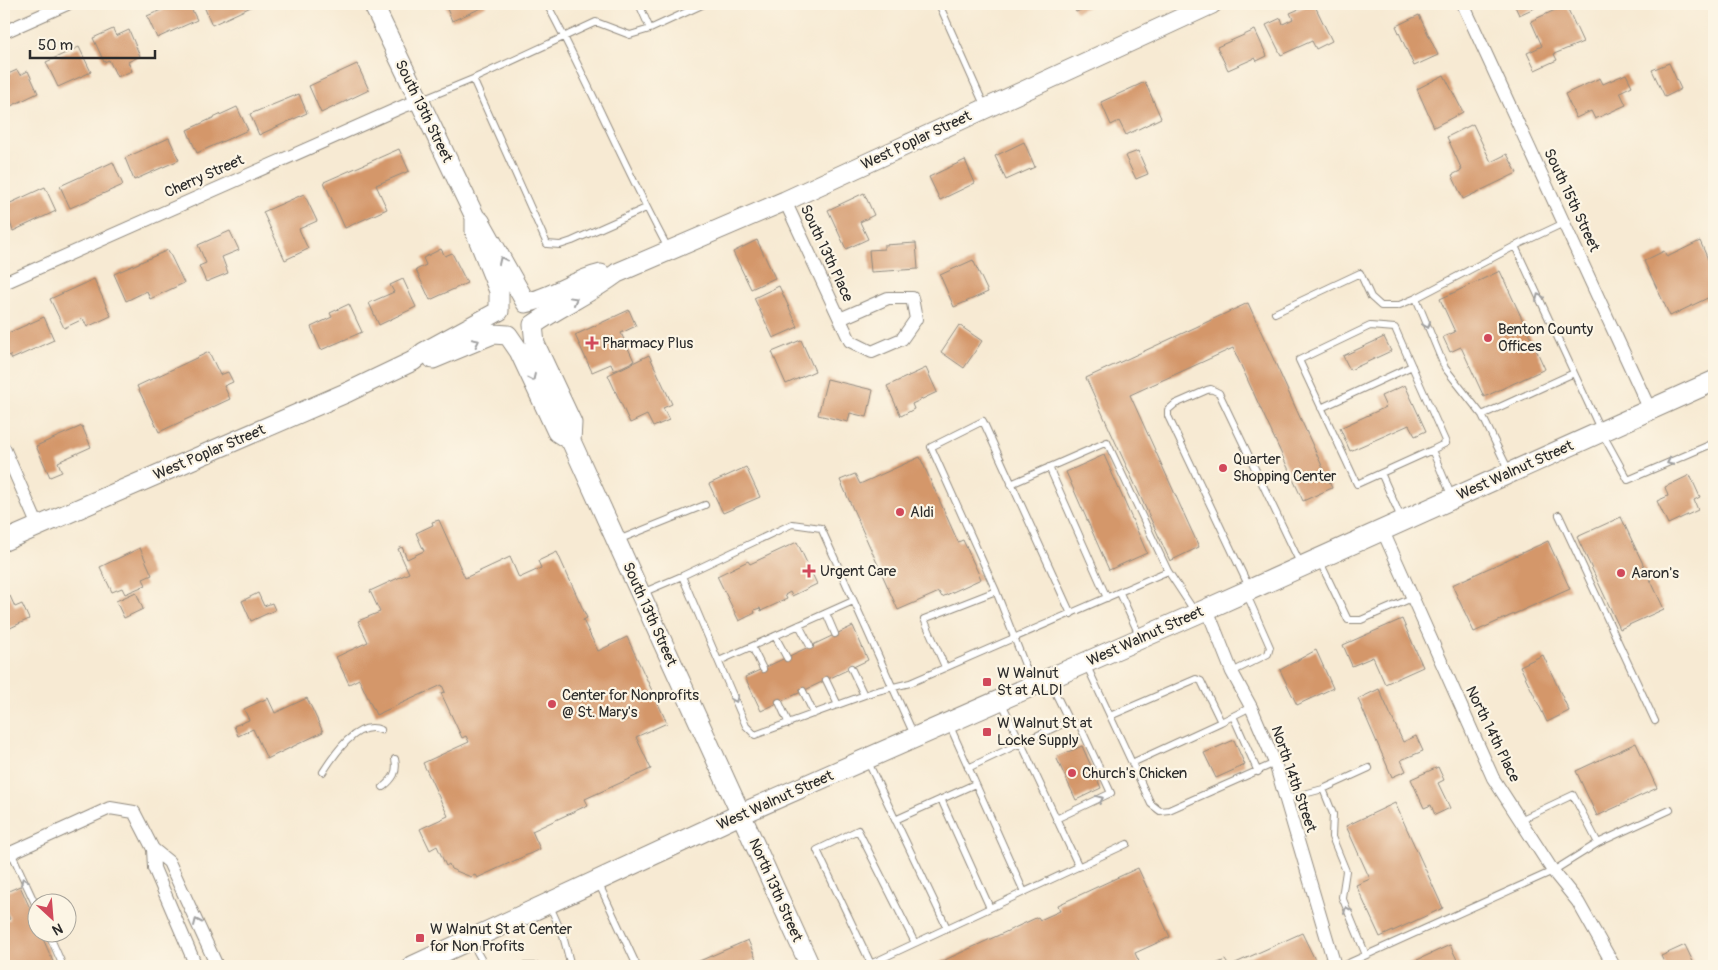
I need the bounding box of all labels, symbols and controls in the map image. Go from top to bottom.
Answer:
scale bar [30,28,155,60]
text: 50 m [38,36,73,55]
street label: South 13th Street [390,57,457,167]
street label: West Poplar Street [858,106,975,174]
street label: South 15th Street [1539,146,1604,256]
street label: Cherry Street [162,150,248,202]
street label: South 13th Place [796,202,858,305]
one-way arrow [498,256,509,265]
one-way arrow [1535,293,1545,302]
one-way arrow [569,296,578,306]
one-way arrow [1420,320,1431,329]
place label: Benton County Offices [1498,320,1594,356]
marker: Benton County Offices [1482,332,1494,344]
place label: Pharmacy Plus [602,334,694,353]
marker: Pharmacy Plus [586,337,598,349]
one-way arrow [471,338,480,348]
one-way arrow [525,373,536,382]
street label: West Poplar Street [150,420,269,485]
street label: West Walnut Street [1454,436,1577,505]
place label: Quarter Shopping Center [1233,450,1337,486]
one-way arrow [1666,456,1675,467]
marker: Quarter Shopping Center [1217,462,1229,474]
place label: Aldi [910,503,934,522]
marker: Aldi [894,506,906,518]
street label: South 13th Street [618,559,681,670]
place label: Urgent Care [820,562,897,581]
marker: Urgent Care [802,564,816,578]
place label: Aaron's [1631,564,1679,583]
marker: Aaron's [1615,567,1627,579]
street label: West Walnut Street [1084,602,1207,671]
place label: W Walnut St at ALDI [997,664,1063,700]
marker: W Walnut St at ALDI [981,676,993,688]
street label: North 14th Place [1461,683,1524,786]
place label: Center for Nonprofits @ St. Mary's [562,686,699,722]
one-way arrow [728,694,739,703]
marker: Center for Nonprofits @ St. Mary's [546,698,558,710]
place label: W Walnut St at Locke Supply [997,714,1093,750]
street label: North 14th Street [1266,723,1321,836]
marker: W Walnut St at Locke Supply [981,726,993,738]
place label: Church's Chicken [1082,764,1187,783]
street label: West Walnut Street [714,766,837,835]
marker: Church's Chicken [1066,767,1078,779]
one-way arrow [1095,795,1104,805]
street label: North 13th Street [744,836,807,946]
one-way arrow [20,877,31,886]
north arrow [28,892,78,942]
one-way arrow [1343,906,1354,915]
one-way arrow [192,918,203,927]
text: N [49,920,65,939]
place label: W Walnut St at Center for Non Profits [430,920,573,956]
marker: W Walnut St at Center for Non Profits [414,932,426,944]

